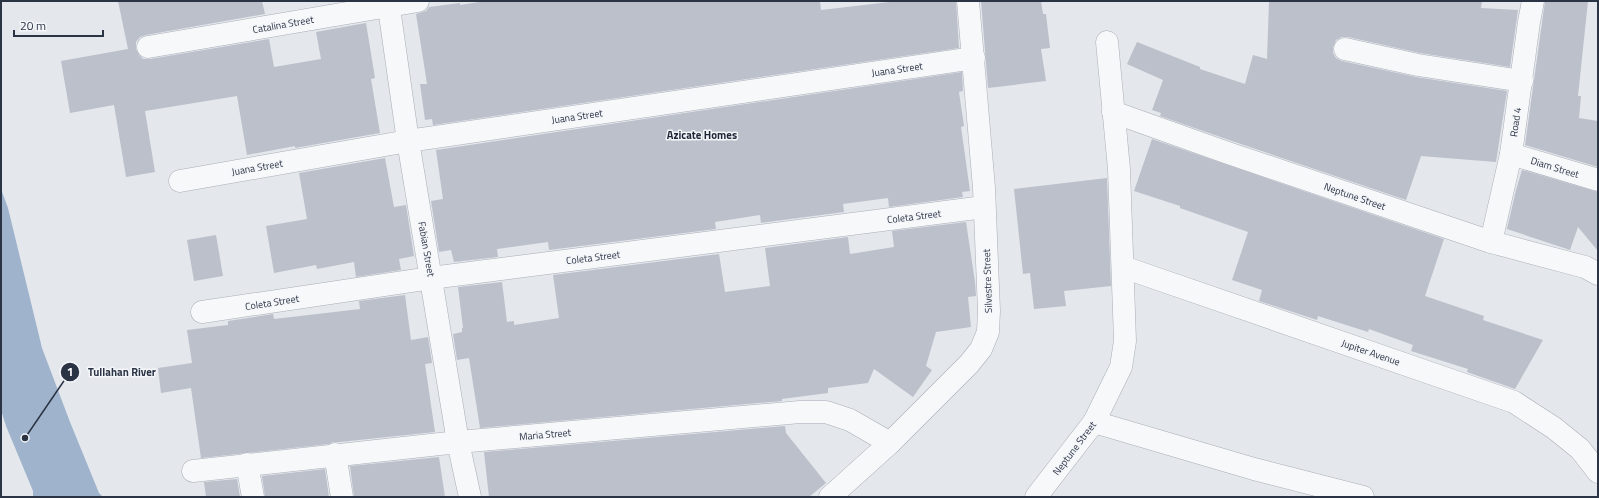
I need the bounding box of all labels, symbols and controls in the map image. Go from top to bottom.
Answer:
scale bar [14,12,103,38]
street label: Catalina Street [251,12,315,37]
text: 20 m [20,16,46,35]
street label: Juana Street [870,58,924,81]
street label: Juana Street [550,105,604,128]
street label: Road 4 [1506,106,1525,138]
district label: Azicate Homes [667,127,737,143]
street label: Diam Street [1529,153,1581,182]
street label: Juana Street [230,156,284,179]
street label: Neptune Street [1322,179,1388,214]
street label: Coleta Street [886,206,942,227]
street label: Fabian Street [414,220,439,278]
street label: Coleta Street [565,247,621,268]
street label: Silvestre Street [979,248,996,313]
street label: Coleta Street [244,291,301,314]
street label: Jupiter Avenue [1339,335,1402,370]
callout: Tullahan River [60,360,164,383]
text: 1 [67,362,73,381]
text: Tullahan River [88,364,156,380]
street label: Neptune Street [1049,418,1100,478]
street label: Maria Street [518,425,572,444]

